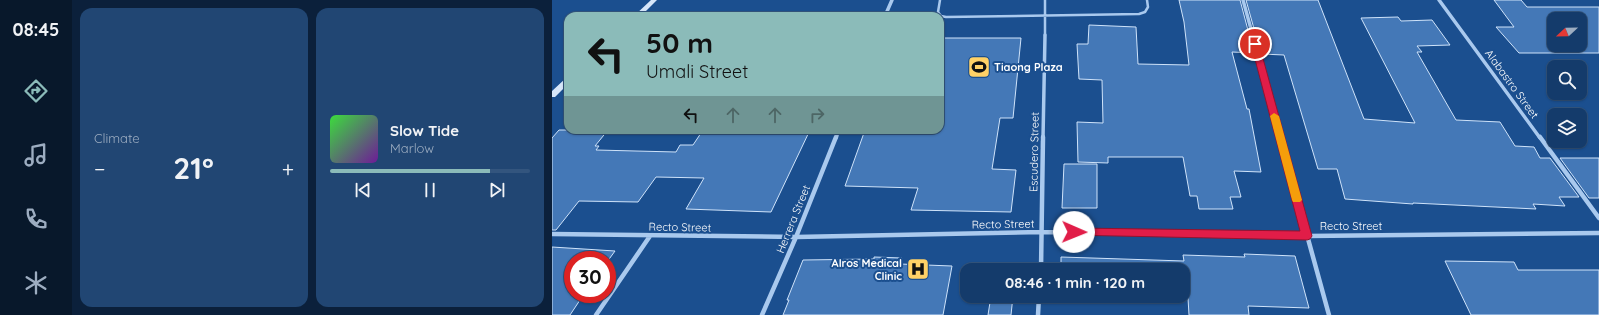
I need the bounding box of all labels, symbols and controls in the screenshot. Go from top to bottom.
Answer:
north arrow [1547,12,1587,52]
map controls [1547,12,1587,148]
text: 08:45 [13,18,59,41]
text: 50 m [646,25,713,60]
pin [1238,27,1272,61]
icon: left [580,28,632,80]
icon: arrive [1244,33,1266,55]
street label: Alabastro Street [1482,47,1542,122]
sports icon: Tiaong Plaza [966,54,992,80]
text: Umali Street [646,60,748,83]
place label: Tiaong Plaza [994,60,1063,74]
button: search [1547,60,1587,100]
icon: directions [22,77,50,105]
icon: left [680,104,702,126]
icon: ahead [722,104,744,126]
icon: ahead [764,104,786,126]
icon: right [806,104,828,126]
button: layers [1547,108,1587,148]
street label: Escudero Street [1026,112,1042,192]
text: Slow Tide [390,121,459,140]
text: Climate [94,130,140,146]
text: Marlow [390,140,434,156]
icon: music [22,141,50,169]
text: 21° [173,149,214,187]
text: − [94,155,105,183]
text: + [282,155,294,183]
icon: previous [352,179,374,201]
icon: pause [419,179,441,201]
icon: next [486,179,508,201]
street label: Herrera Street [773,183,813,255]
icon: phone [22,205,50,233]
position arrow [1053,211,1095,253]
street label: Recto Street [972,216,1035,232]
street label: Recto Street [649,219,712,235]
street label: Recto Street [1320,219,1383,233]
speed limit sign: 30 [564,251,616,303]
place label: Alros Medical Clinic [832,256,902,283]
hospital icon: Alros Medical Clinic [905,256,931,282]
icon: climate [22,269,50,297]
text: 08:46 · 1 min · 120 m [1005,273,1145,292]

